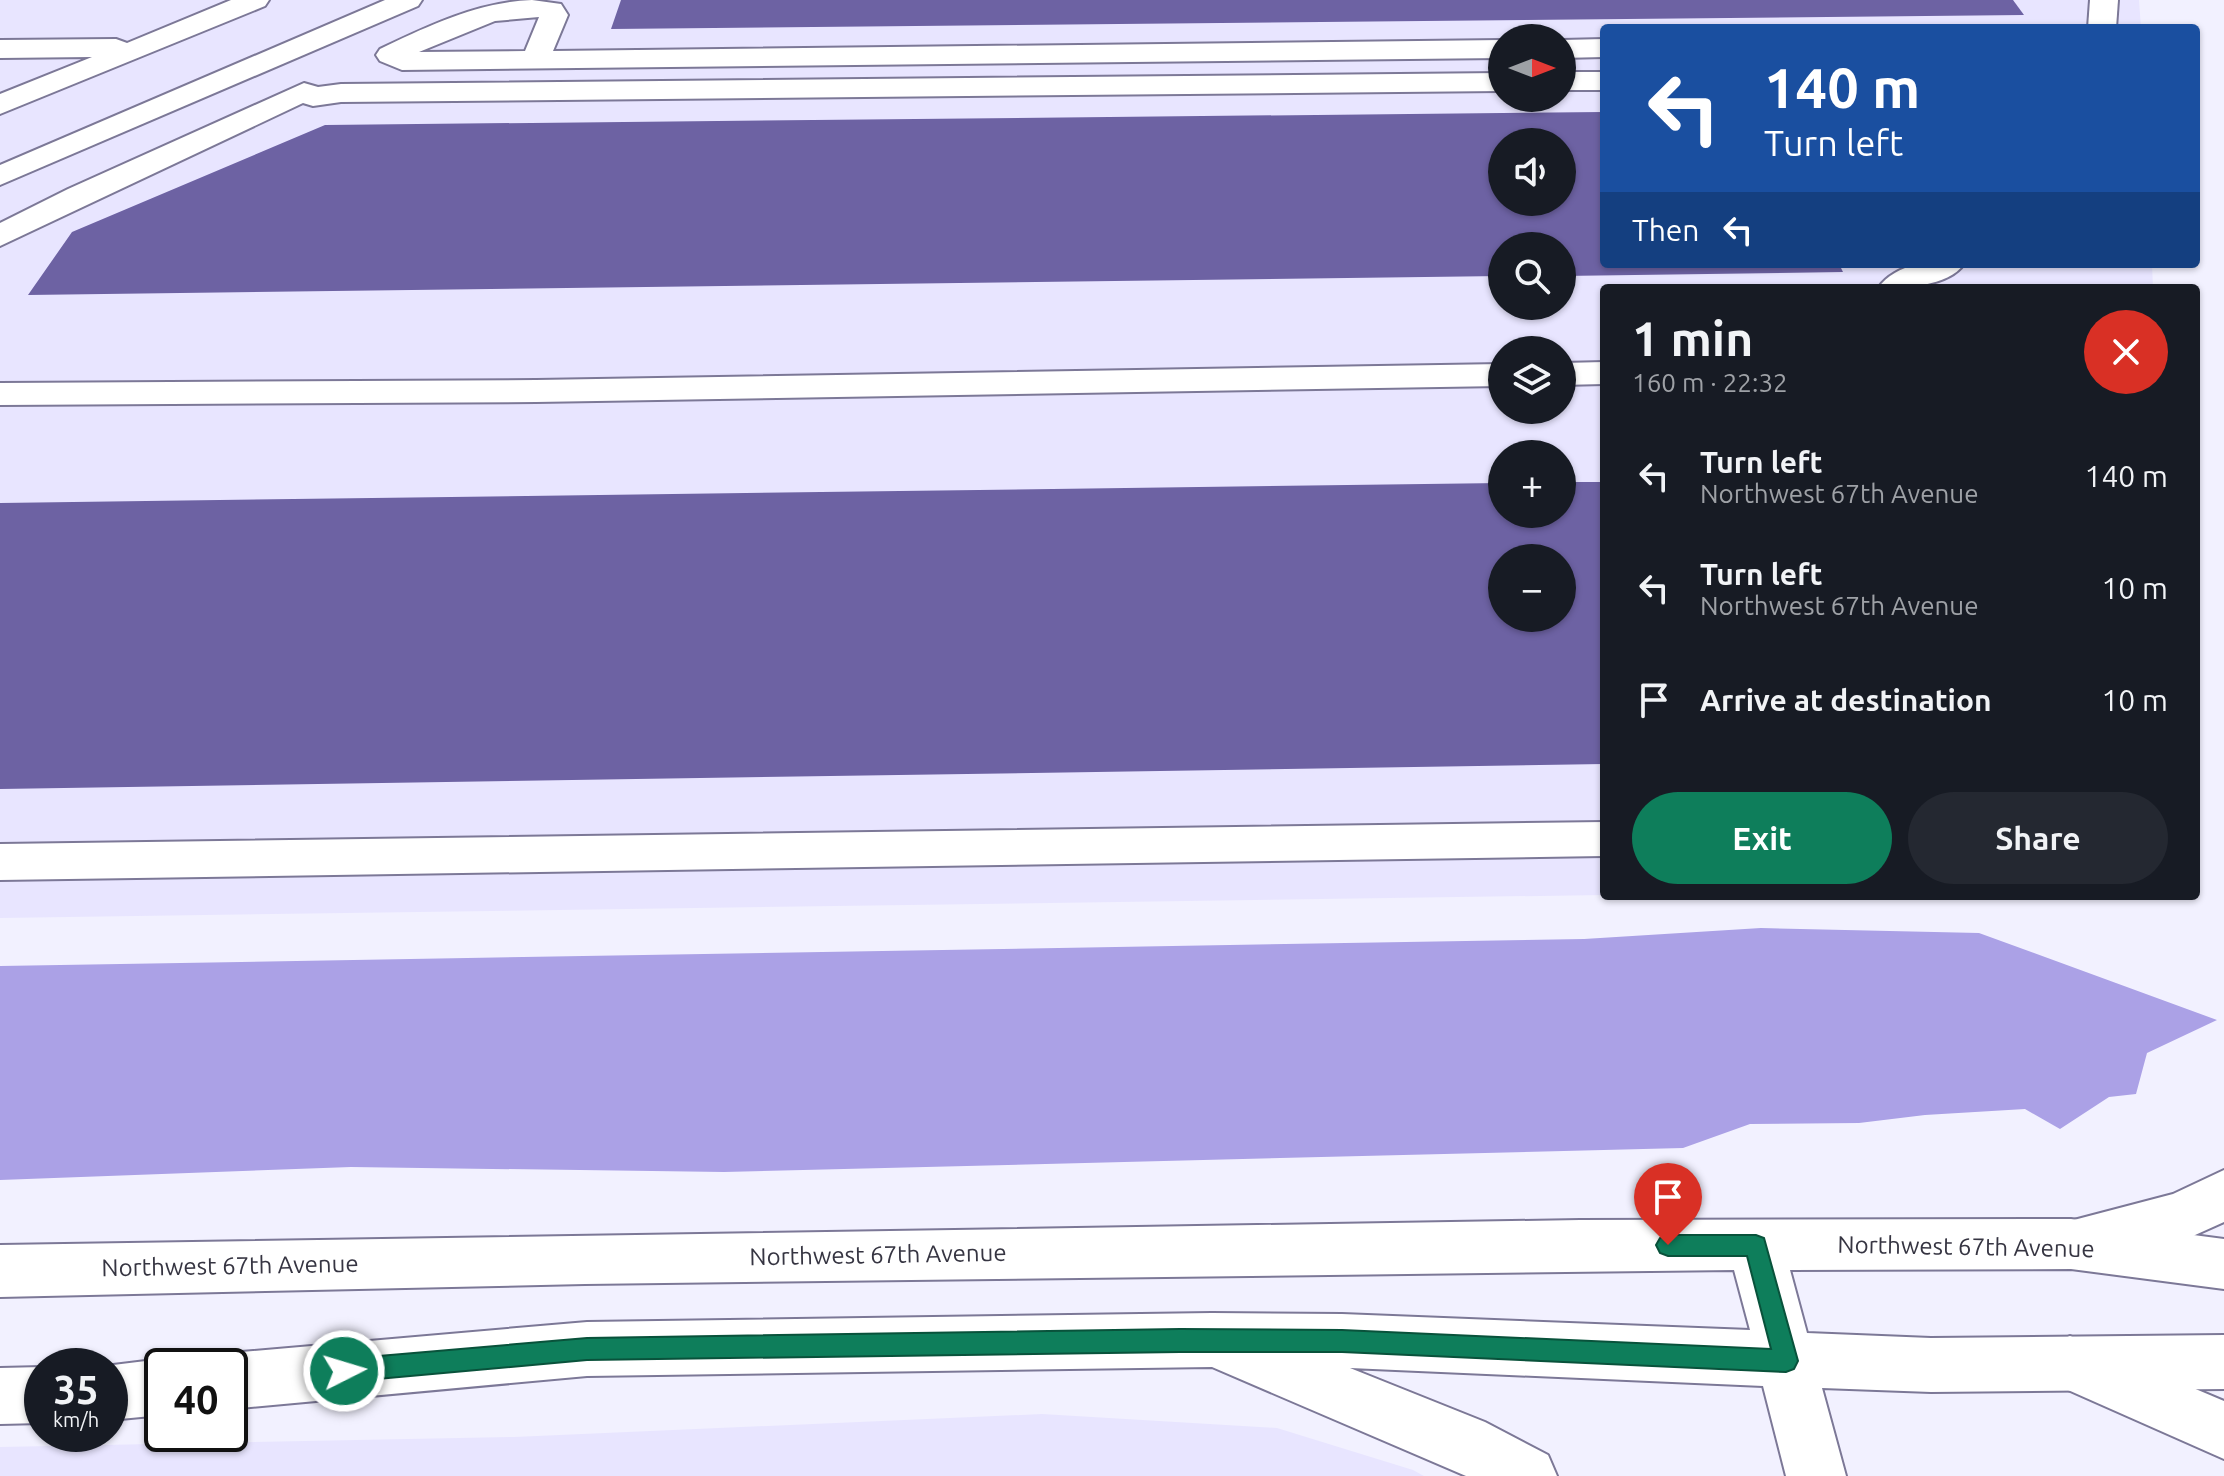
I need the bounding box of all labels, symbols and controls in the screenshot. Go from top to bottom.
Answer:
north arrow [1488,24,1576,112]
map controls [1488,24,1576,632]
icon: left [1632,56,1736,160]
text: 140 m [1764,56,1920,119]
text: Turn left [1764,122,1903,163]
button: sound [1488,128,1576,216]
icon: left [1716,208,1760,252]
text: Then [1632,213,1700,247]
button: search [1488,232,1576,320]
button: close [2084,310,2168,394]
text: 1 min [1632,311,1753,365]
button: layers [1488,336,1576,424]
text: 160 m · 22:32 [1632,368,1788,397]
button: + [1488,440,1576,528]
text: Turn left [1700,445,1822,479]
icon: left [1632,454,1676,498]
text: 140 m [2084,459,2168,493]
text: Northwest 67th Avenue [1700,479,1979,508]
button: − [1488,544,1576,632]
text: Turn left [1700,557,1822,591]
icon: left [1632,566,1676,610]
text: 10 m [2101,571,2168,605]
text: Northwest 67th Avenue [1700,591,1979,620]
icon: arrive [1632,678,1676,722]
text: Arrive at destination [1700,683,1992,717]
text: 10 m [2101,683,2168,717]
button: Exit [1632,792,1892,884]
button: Share [1908,792,2168,884]
pin [1634,1163,1702,1245]
icon: arrive [1646,1175,1690,1219]
street label: Northwest 67th Avenue [1837,1231,2095,1262]
street label: Northwest 67th Avenue [749,1239,1007,1270]
street label: Northwest 67th Avenue [101,1250,359,1281]
position arrow [302,1329,386,1413]
speed limit sign: 40 [144,1348,248,1452]
text: 35 [53,1367,99,1412]
text: km/h [53,1408,99,1431]

